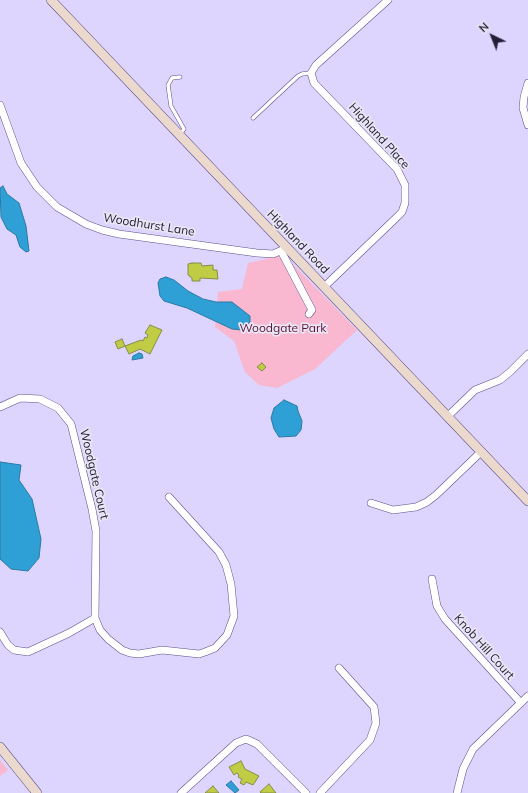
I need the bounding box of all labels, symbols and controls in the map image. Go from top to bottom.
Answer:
north arrow [472,16,512,56]
text: N [476,19,492,35]
street label: Highland Place [346,100,412,172]
street label: Highland Road [264,207,332,277]
street label: Woodhurst Lane [102,211,196,239]
park label: Woodgate Park [239,321,327,335]
street label: Woodgate Court [77,427,111,521]
street label: Knob Hill Court [451,611,517,683]

